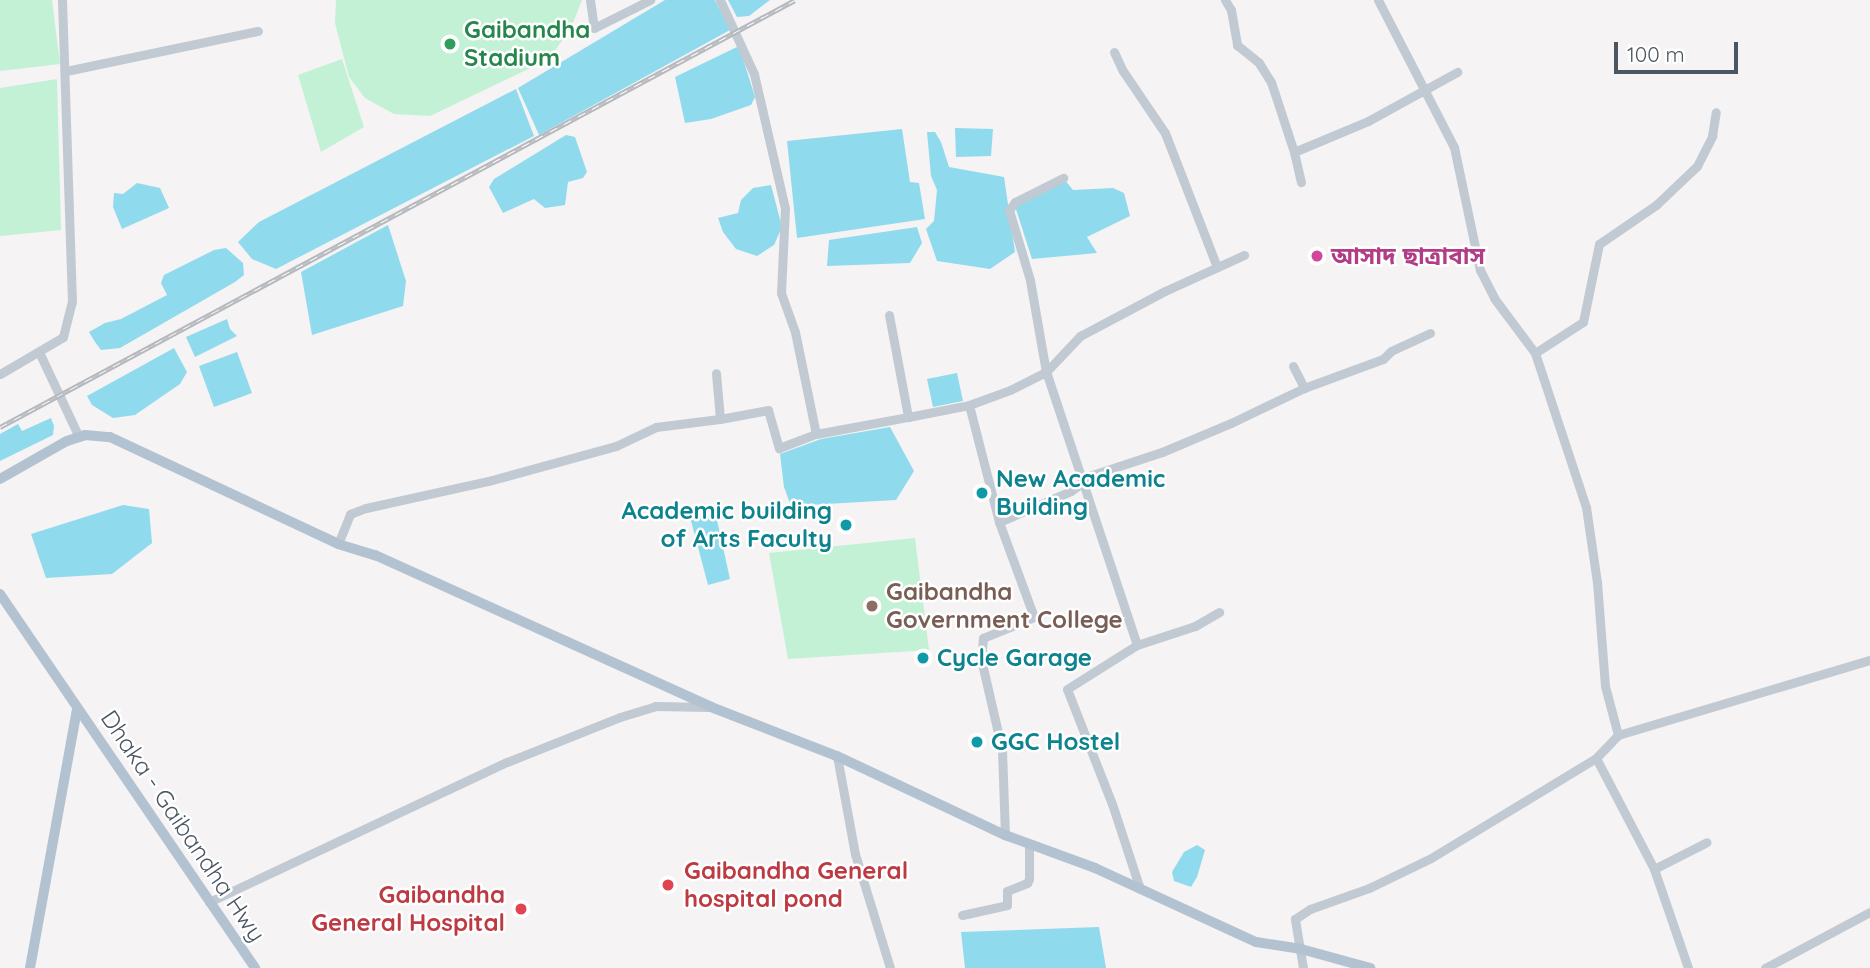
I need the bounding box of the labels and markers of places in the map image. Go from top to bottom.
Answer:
place label: Gaibandha Stadium [464,16,590,72]
marker: Gaibandha Stadium [442,36,458,52]
place label: আসাদ ছাত্রাবাস [1331,242,1485,270]
marker: আসাদ ছাত্রাবাস [1309,248,1325,264]
place label: New Academic Building [996,465,1165,521]
marker: New Academic Building [974,485,990,501]
place label: Academic building of Arts Faculty [621,497,832,553]
marker: Academic building of Arts Faculty [838,517,854,533]
place label: Gaibandha Government College [886,578,1123,634]
marker: Gaibandha Government College [864,598,880,614]
place label: Cycle Garage [937,644,1092,672]
marker: Cycle Garage [915,650,931,666]
place label: GGC Hostel [991,728,1120,756]
marker: GGC Hostel [969,734,985,750]
place label: Gaibandha General hospital pond [684,857,908,913]
marker: Gaibandha General hospital pond [658,875,678,895]
place label: Gaibandha General Hospital [311,881,505,937]
marker: Gaibandha General Hospital [511,899,531,919]

